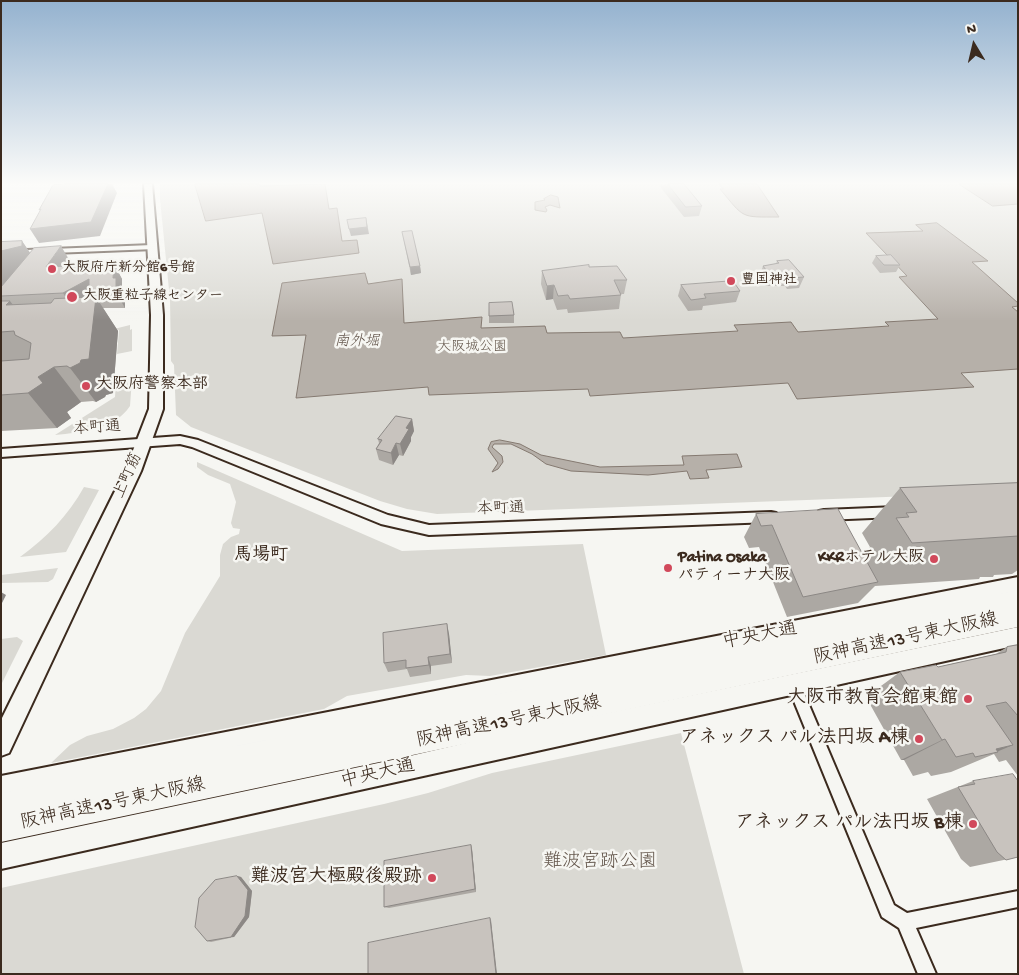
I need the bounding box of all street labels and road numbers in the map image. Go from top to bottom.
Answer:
street label: 本町通 [72,418,122,440]
street label: 上町筋 [110,450,148,502]
street label: 本町通 [477,500,525,520]
street label: 阪神高速13号東大阪線 [811,609,1001,671]
street label: 中央大通 [721,619,799,655]
street label: 阪神高速13号東大阪線 [414,692,604,754]
street label: 中央大通 [338,755,418,795]
street label: 阪神高速13号東大阪線 [18,774,208,836]

